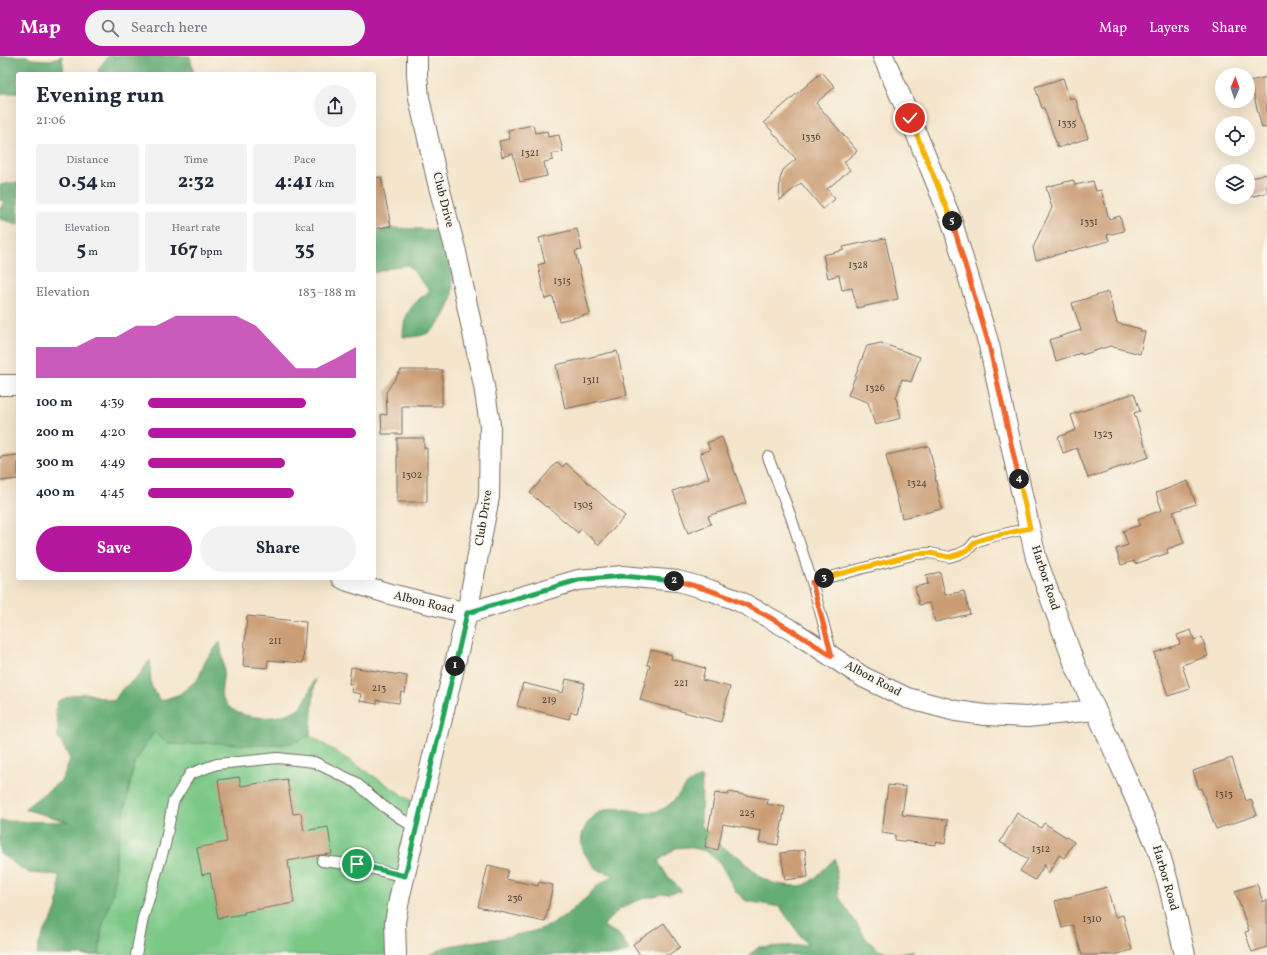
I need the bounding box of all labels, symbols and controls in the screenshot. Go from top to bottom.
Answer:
search box [85,10,365,46]
text: Map [20,15,61,41]
icon: search [99,17,121,39]
text: Search here [131,18,208,39]
text: Map [1099,19,1127,38]
text: Layers [1149,19,1189,38]
text: Share [1211,19,1247,38]
north arrow [1215,68,1255,108]
map controls [1215,68,1255,204]
text: Evening run [36,81,165,112]
button: share [314,85,356,127]
pin [893,101,927,135]
icon: check [899,107,921,129]
text: 21:06 [36,112,66,130]
house number: 1335 [1058,116,1077,130]
button: locate [1215,116,1255,156]
house number: 1336 [801,130,821,144]
house number: 1321 [521,146,539,160]
text: Distance [66,153,108,168]
text: Time [184,153,208,168]
text: Pace [294,153,316,168]
button: layers [1215,164,1255,204]
text: 0.54 [59,168,98,196]
text: 2:32 [178,168,214,196]
text: 4:41 [275,168,313,196]
street label: Club Drive [428,171,458,230]
text: km [98,177,116,192]
text: /km [313,177,335,192]
pin: 5 [942,211,962,231]
text: 5 [949,213,955,228]
house number: 1331 [1080,215,1098,229]
text: Elevation [64,221,110,236]
text: Heart rate [172,221,220,236]
text: kcal [295,221,314,236]
text: 5 [77,236,86,264]
text: 167 [170,236,198,264]
text: 35 [295,236,315,264]
text: m [86,245,98,260]
text: bpm [198,245,222,260]
house number: 1328 [848,258,868,272]
house number: 1315 [553,274,571,288]
text: Elevation [36,284,90,302]
text: 183–188 m [298,284,356,302]
house number: 1311 [583,373,599,387]
house number: 1326 [865,381,885,395]
text: 100 m [36,394,73,412]
text: 4:39 [100,394,124,412]
text: 200 m [36,424,74,442]
text: 4:20 [100,424,126,442]
house number: 1323 [1093,427,1113,441]
text: 300 m [36,454,74,472]
text: 4:49 [100,454,125,472]
house number: 1302 [402,468,422,482]
pin: 4 [1009,469,1029,489]
text: 4 [1016,471,1022,486]
house number: 1324 [907,476,927,490]
text: 400 m [36,484,75,502]
text: 4:45 [100,484,124,502]
street label: Club Drive [472,489,496,547]
house number: 1305 [573,498,593,512]
button: Save [36,526,192,572]
button: Share [200,526,356,572]
street label: Harbor Road [1027,543,1063,613]
pin: 3 [814,568,834,588]
text: 3 [821,570,827,585]
pin: 2 [664,571,684,591]
text: 2 [671,573,677,588]
street label: Albon Road [392,588,456,618]
house number: 211 [268,634,282,648]
pin: 1 [445,656,465,676]
street label: Albon Road [842,657,904,701]
text: 1 [453,658,457,673]
house number: 221 [674,676,688,690]
house number: 213 [372,681,386,695]
house number: 219 [542,693,556,707]
house number: 1313 [1215,787,1233,801]
house number: 225 [739,806,755,820]
house number: 1312 [1032,842,1050,856]
street label: Harbor Road [1148,843,1182,913]
pin [340,847,374,881]
icon: arrive [346,853,368,875]
house number: 236 [507,891,523,905]
house number: 1310 [1083,912,1101,926]

